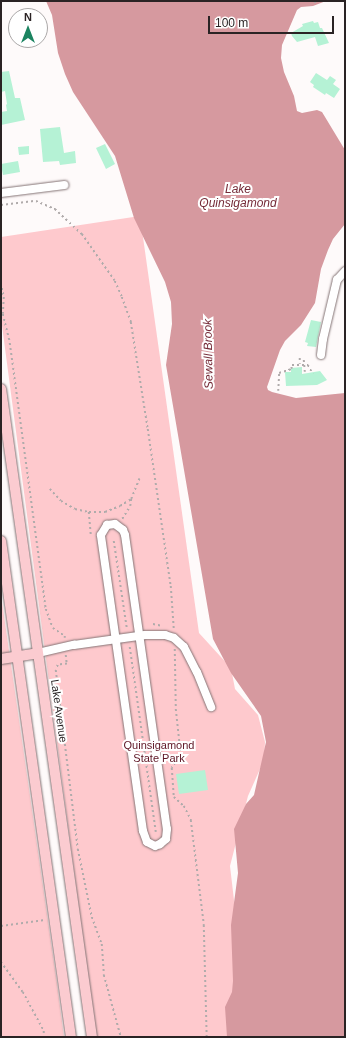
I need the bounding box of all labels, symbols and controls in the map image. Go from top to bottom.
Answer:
north arrow [8,8,48,48]
scale bar [210,8,336,34]
text: N [24,11,32,23]
text: 100 m [215,16,248,30]
water label: Lake Quinsigamond [199,183,277,211]
water label: Sewall Brook [201,319,217,389]
street label: Lake Avenue [48,678,70,744]
park label: Quinsigamond State Park [124,739,194,765]

